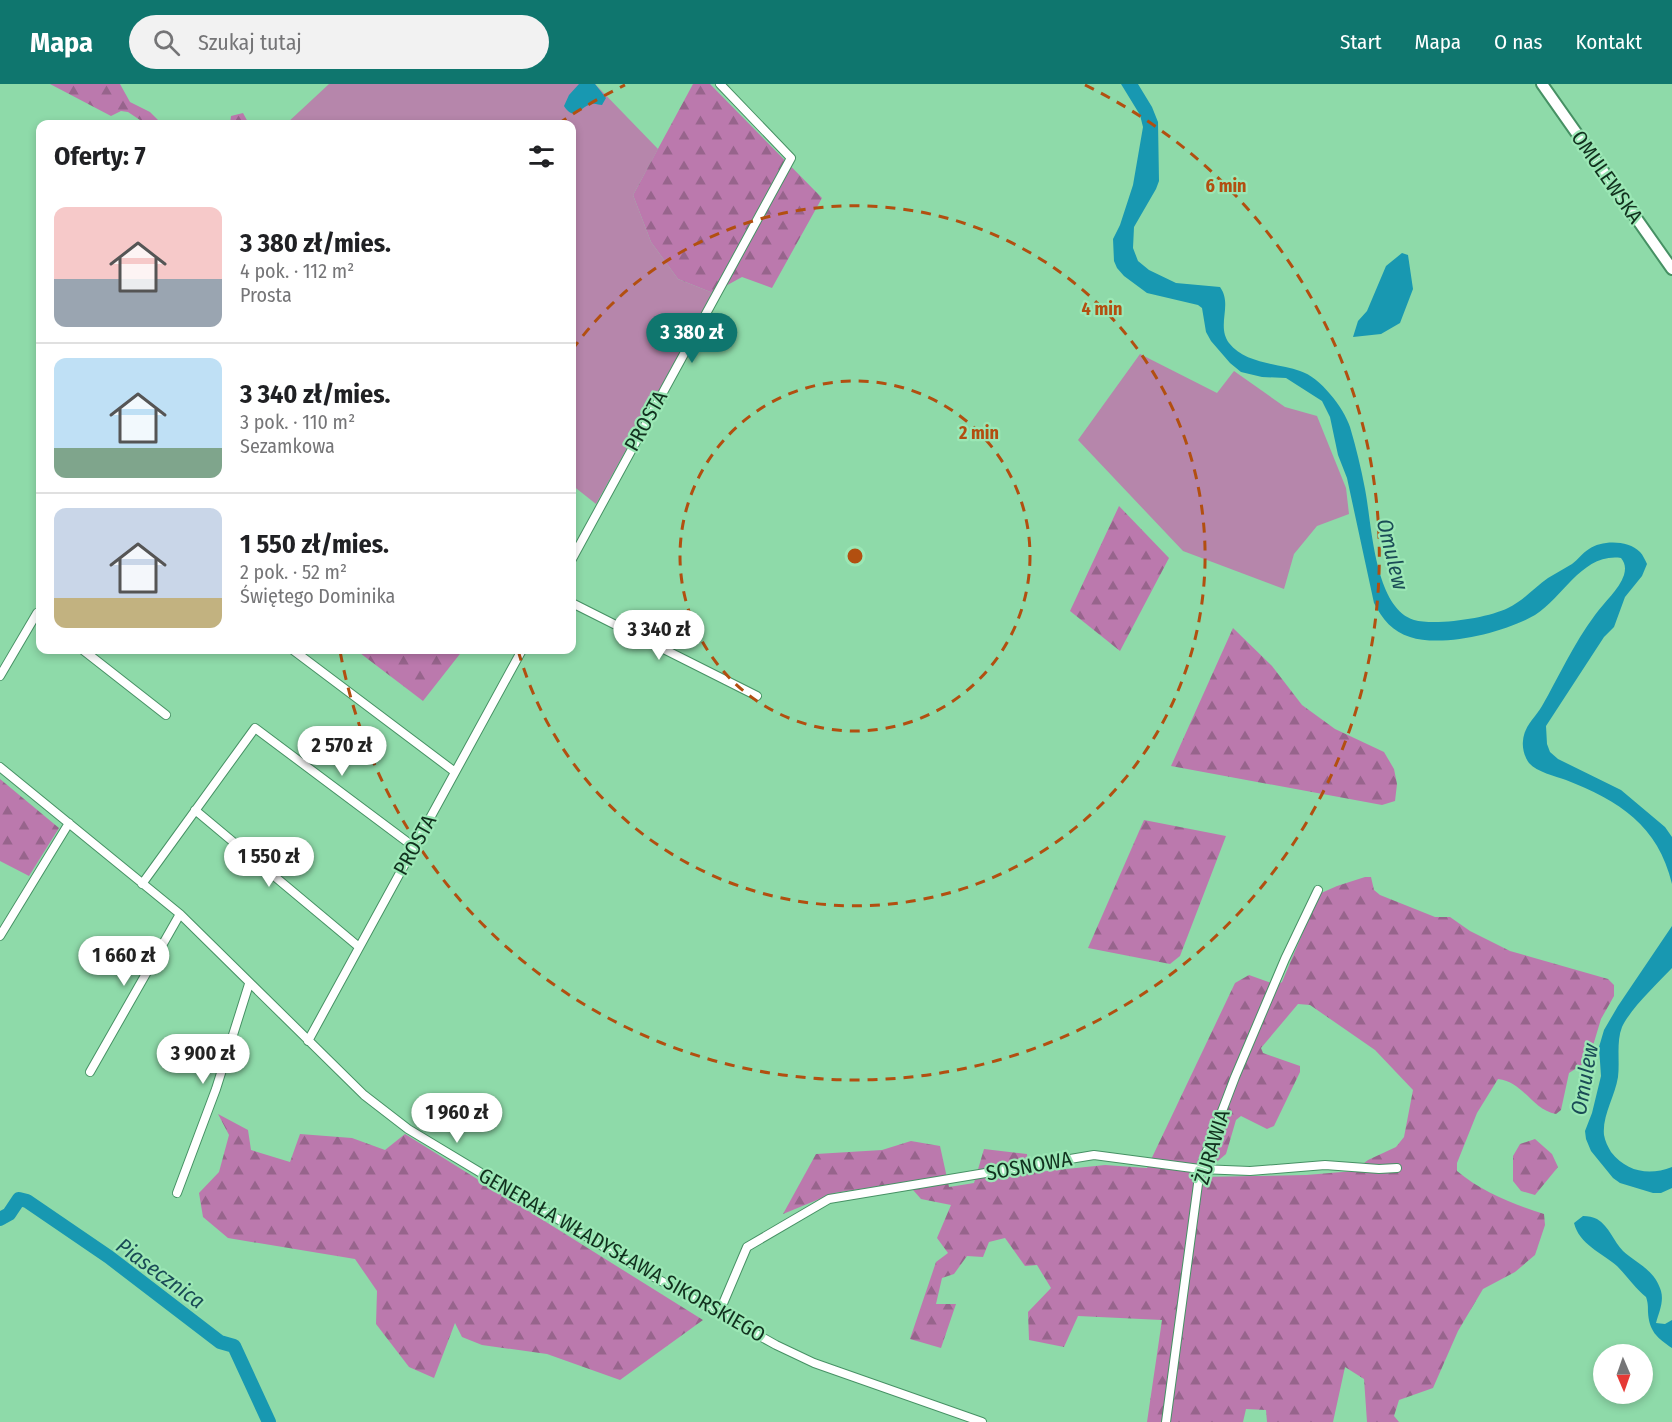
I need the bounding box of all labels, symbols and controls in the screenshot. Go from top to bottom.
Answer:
search box [129,15,549,69]
text: Mapa [30,26,93,59]
icon: search [150,26,183,59]
text: Szukaj tutaj [198,29,302,56]
text: Start [1340,29,1382,55]
text: Mapa [1415,29,1461,55]
text: O nas [1494,29,1542,55]
text: Kontakt [1575,29,1642,55]
street label: OMULEWSKA [1566,125,1648,229]
icon: filters [525,140,558,173]
text: Oferty: 7 [54,141,145,172]
text: 6 min [1206,175,1247,197]
text: 3 380 zł/mies. [240,228,391,259]
icon: home [102,231,174,303]
text: 4 pok. · 112 m² [240,259,354,283]
text: Prosta [240,283,292,307]
text: 4 min [1082,298,1122,320]
pin: 3 380 zł [630,313,754,364]
text: 3 380 zł [660,320,724,344]
text: 3 340 zł/mies. [240,379,391,410]
icon: home [102,382,174,454]
street label: PROSTA [619,386,673,456]
text: 3 pok. · 110 m² [240,410,355,434]
text: 2 min [958,422,999,444]
text: Sezamkowa [240,434,335,458]
water label: Omulew [1371,516,1415,593]
text: 1 550 zł/mies. [240,529,389,560]
icon: home [102,532,174,604]
centre of rings [845,546,865,566]
text: 2 pok. · 52 m² [240,560,347,584]
text: Świętego Dominika [240,584,395,608]
pin: 3 340 zł [597,610,721,661]
text: 3 340 zł [627,617,691,641]
pin: 2 570 zł [280,726,404,777]
text: 2 570 zł [312,733,372,757]
street label: PROSTA [388,810,442,880]
pin: 1 550 zł [207,837,331,888]
text: 1 550 zł [238,844,300,868]
pin: 1 660 zł [62,936,186,987]
text: 1 660 zł [92,943,156,967]
pin: 3 900 zł [141,1034,265,1085]
water label: Omulew [1565,1040,1604,1117]
text: 3 900 zł [171,1041,235,1065]
pin: 1 960 zł [395,1093,519,1144]
text: 1 960 zł [425,1100,489,1124]
street label: ŻURAWIA [1188,1106,1236,1188]
street label: SOSNOWA [984,1146,1074,1186]
street label: GENERAŁA WŁADYSŁAWA SIKORSKIEGO [474,1162,770,1348]
water label: Piasecznica [111,1232,210,1315]
north arrow [1593,1344,1653,1404]
map controls [1593,1344,1653,1404]

